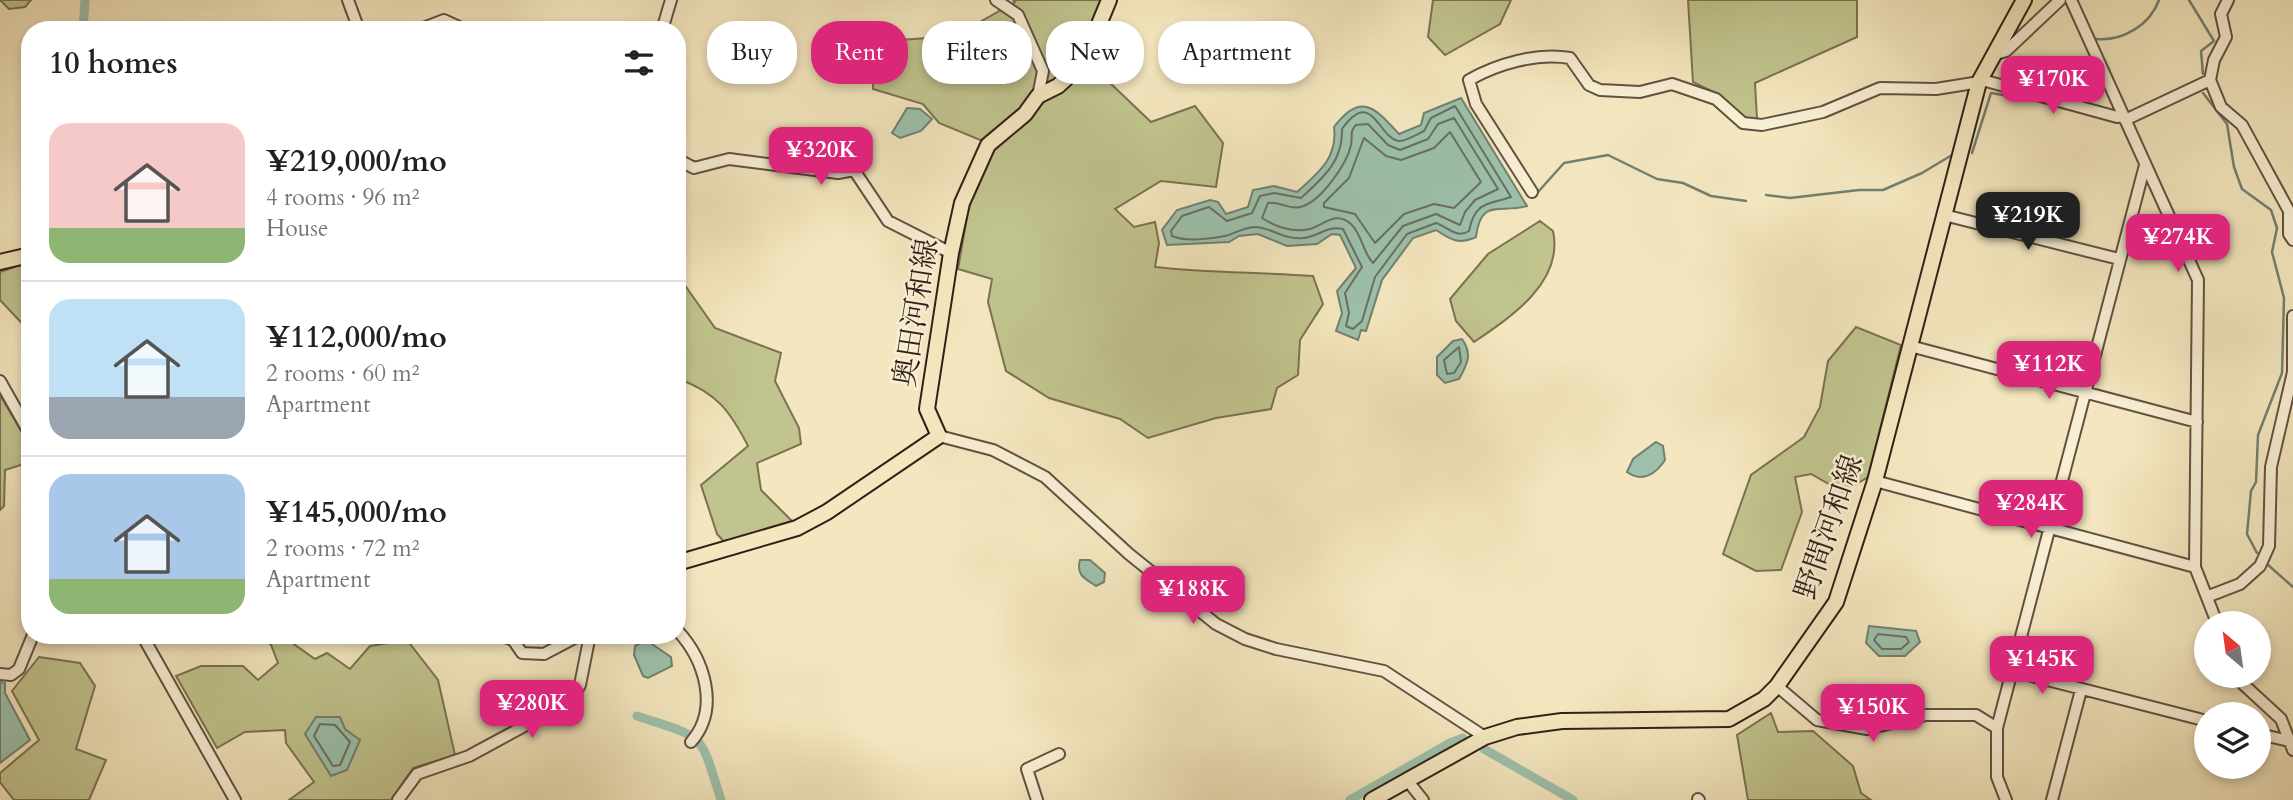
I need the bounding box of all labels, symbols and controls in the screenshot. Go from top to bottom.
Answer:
chip: Buy [707,21,797,84]
chip: Rent [811,21,908,84]
chip: Filters [922,21,1032,84]
chip: New [1046,21,1144,84]
chip: Apartment [1158,21,1315,84]
text: 10 homes [49,43,178,84]
icon: filters [620,44,658,82]
pin: ¥170K [2004,57,2102,116]
text: ¥170K [2017,63,2089,94]
pin: ¥320K [772,128,870,187]
text: ¥320K [785,134,857,165]
text: ¥219,000/mo [266,141,447,182]
icon: home [105,151,189,235]
text: 4 rooms · 96 m² [266,182,419,213]
pin: ¥219K [1979,192,2077,252]
text: ¥219K [1992,199,2064,230]
text: House [266,213,328,244]
pin: ¥274K [2129,215,2227,274]
text: ¥274K [2142,221,2214,252]
street label: 奥田河和線 [884,236,948,390]
text: ¥112,000/mo [266,317,447,358]
icon: home [105,327,189,411]
pin: ¥112K [2000,342,2098,401]
text: ¥112K [2013,348,2085,379]
text: 2 rooms · 60 m² [266,358,419,389]
text: Apartment [266,389,370,420]
street label: 野間河和線 [1785,449,1873,605]
pin: ¥284K [1982,480,2080,540]
text: ¥284K [1995,487,2067,518]
text: ¥145,000/mo [266,492,447,533]
icon: home [105,502,189,586]
text: 2 rooms · 72 m² [266,533,419,564]
text: Apartment [266,564,370,595]
pin: ¥188K [1144,566,1242,626]
text: ¥188K [1157,573,1229,604]
north arrow [2194,611,2272,688]
map controls [2194,611,2271,779]
pin: ¥145K [1993,636,2091,696]
text: ¥145K [2006,643,2078,674]
pin: ¥280K [483,680,581,740]
pin: ¥150K [1824,684,1922,744]
text: ¥280K [496,687,568,718]
text: ¥150K [1837,691,1909,722]
button: layers [2194,702,2271,779]

